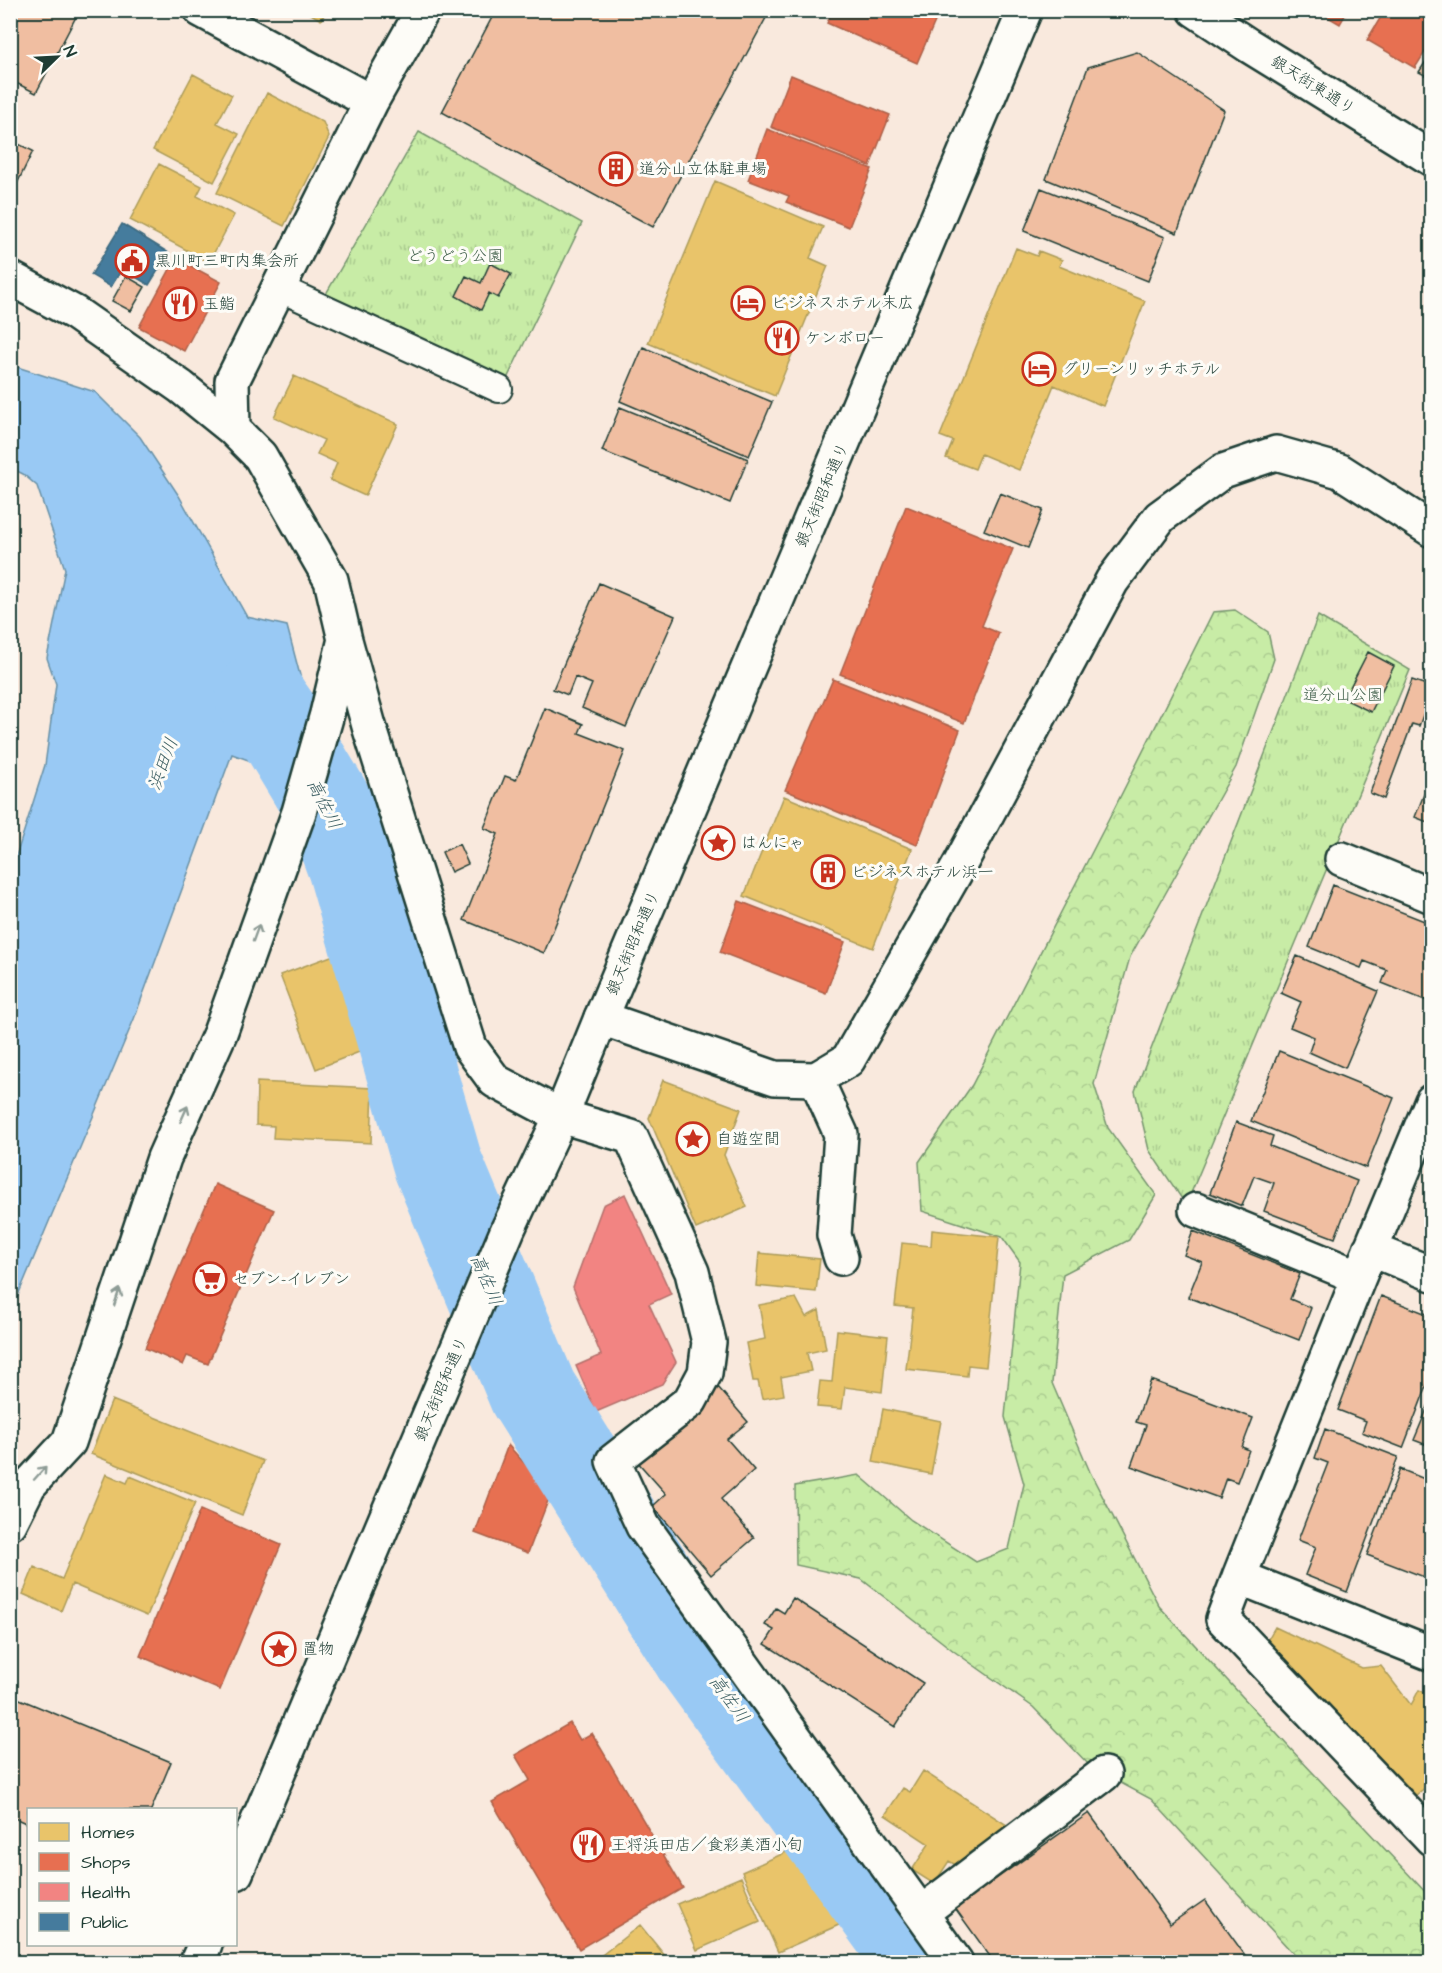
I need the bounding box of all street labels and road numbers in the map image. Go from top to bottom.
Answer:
street label: 銀天街東通り [1266,50,1360,120]
street label: 銀天街昭和通り [790,439,854,551]
street label: 銀天街昭和通り [601,887,665,999]
street label: 銀天街昭和通り [409,1333,473,1445]

